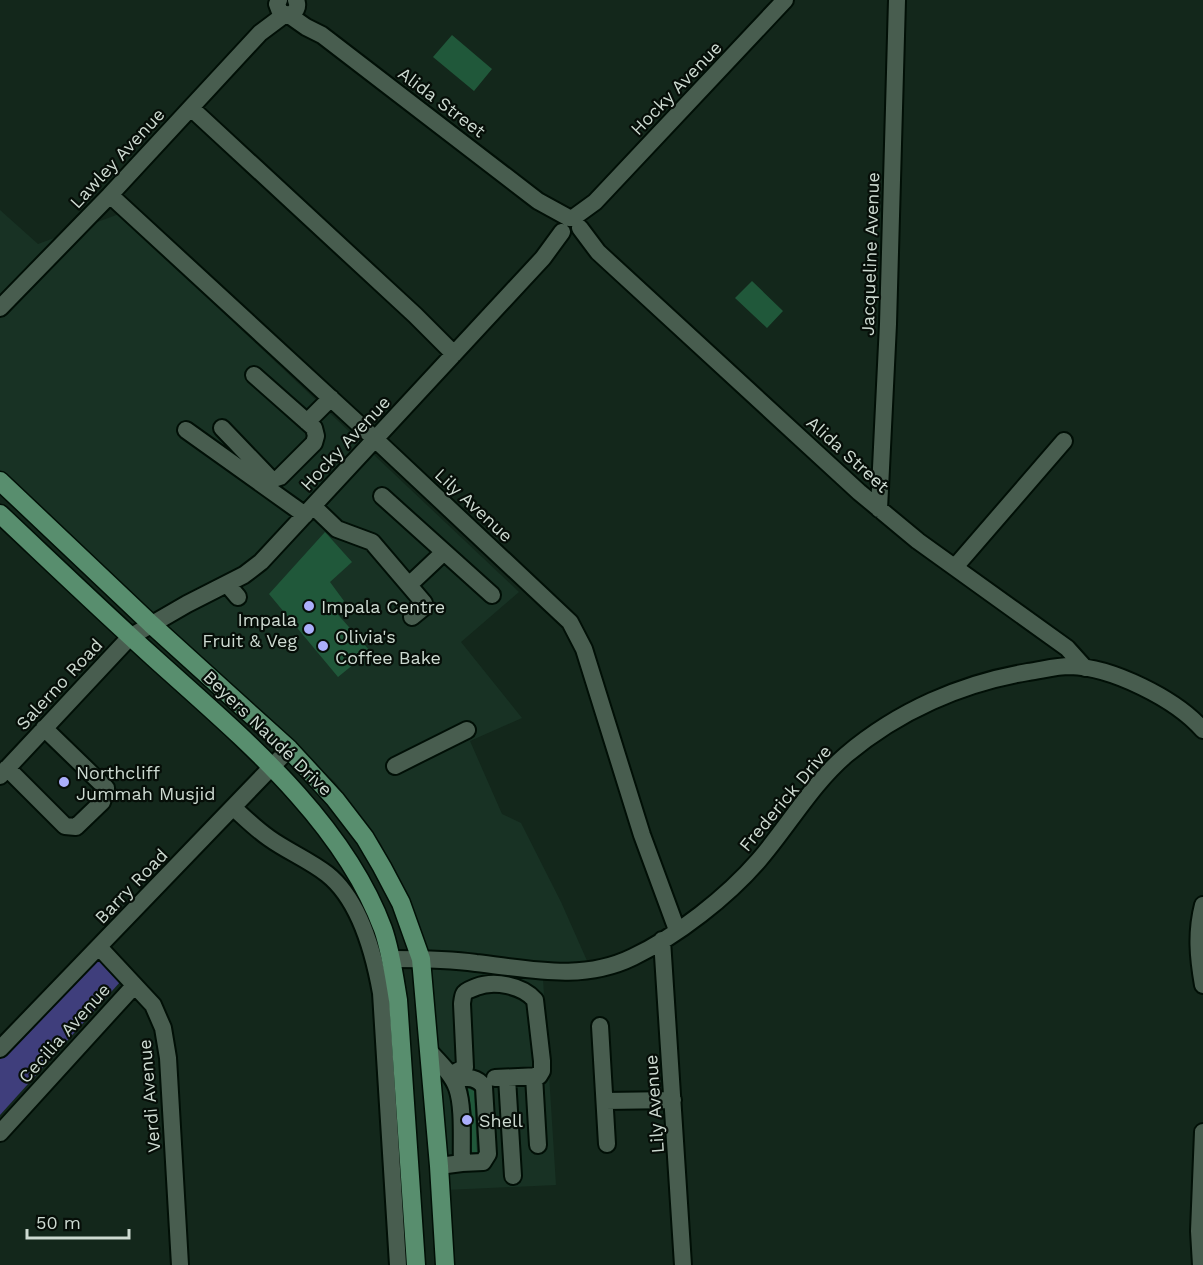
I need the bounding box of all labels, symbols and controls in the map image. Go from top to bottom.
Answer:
street label: Hocky Avenue [626,37,726,139]
street label: Alida Street [394,62,490,142]
street label: Lawley Avenue [65,104,169,212]
street label: Jacqueline Avenue [857,172,883,336]
street label: Hocky Avenue [296,391,394,495]
street label: Alida Street [802,412,894,497]
street label: Lily Avenue [431,464,517,546]
place label: Impala Centre [321,596,445,617]
marker: Impala Centre [302,599,316,613]
place label: Impala Fruit & Veg [202,609,297,651]
marker: Impala Fruit & Veg [302,622,316,636]
place label: Olivia's Coffee Bake [335,626,441,668]
street label: Salerno Road [11,634,107,734]
marker: Olivia's Coffee Bake [316,639,330,653]
street label: Beyers Naudé Drive [199,666,337,800]
street label: Frederick Drive [734,741,836,855]
place label: Northcliff Jummah Musjid [76,762,216,804]
marker: Northcliff Jummah Musjid [57,775,71,789]
street label: Barry Road [90,844,172,928]
street label: Cecilia Avenue [14,979,114,1087]
street label: Verdi Avenue [134,1039,164,1153]
street label: Lily Avenue [640,1054,668,1154]
place label: Shell [479,1110,524,1131]
marker: Shell [460,1113,474,1127]
scale bar [27,1202,129,1240]
text: 50 m [36,1212,81,1233]

